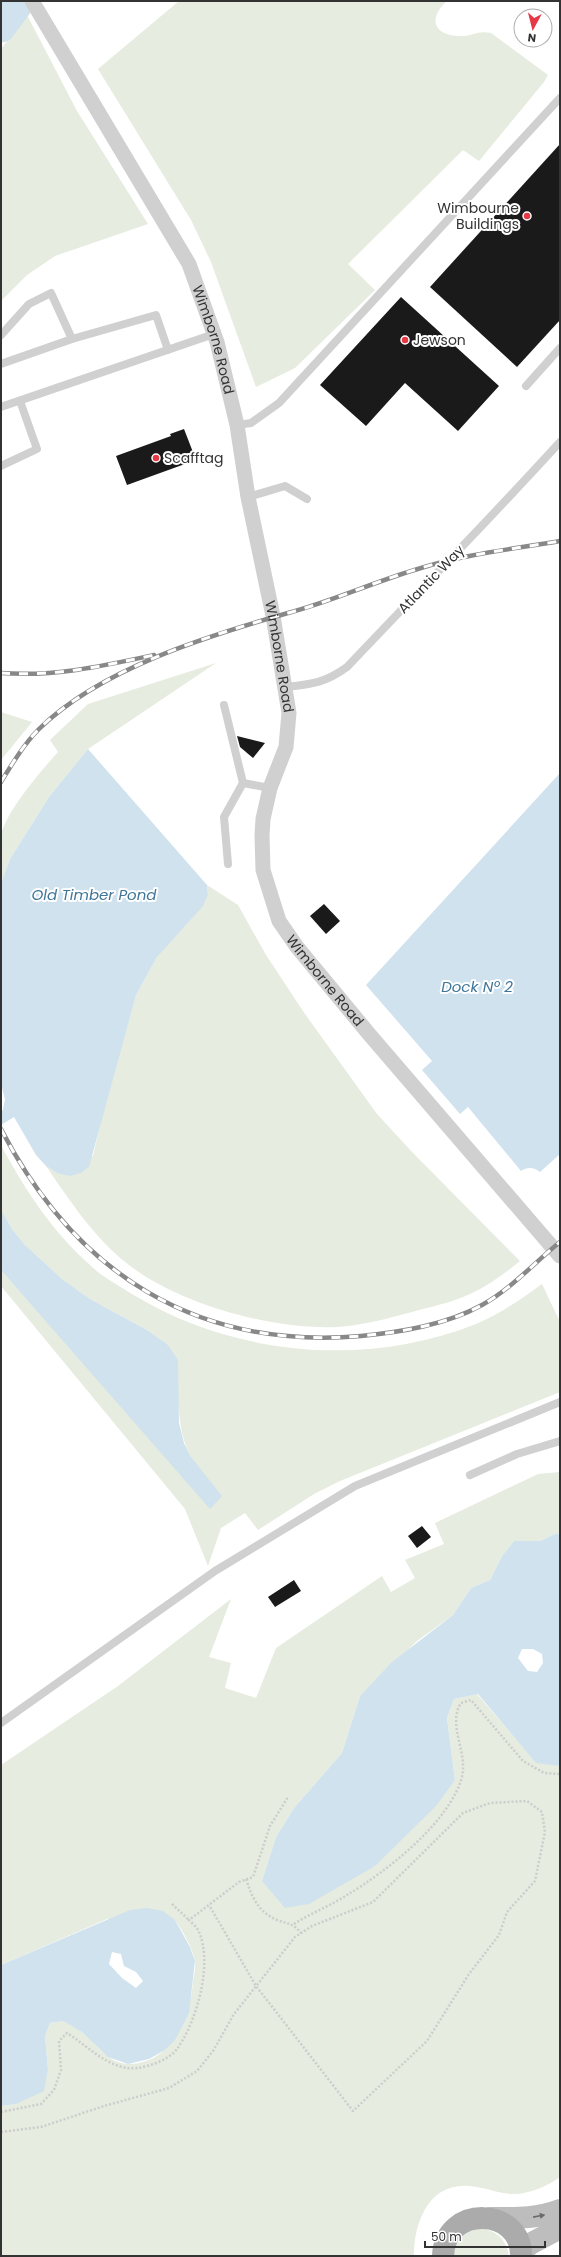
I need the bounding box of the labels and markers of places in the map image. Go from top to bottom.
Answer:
place label: Wimbourne Buildings [437,198,519,234]
marker: Wimbourne Buildings [522,211,532,221]
place label: Jewson [413,330,466,350]
marker: Jewson [400,335,410,345]
place label: Scafftag [164,448,223,468]
marker: Scafftag [151,453,161,463]

